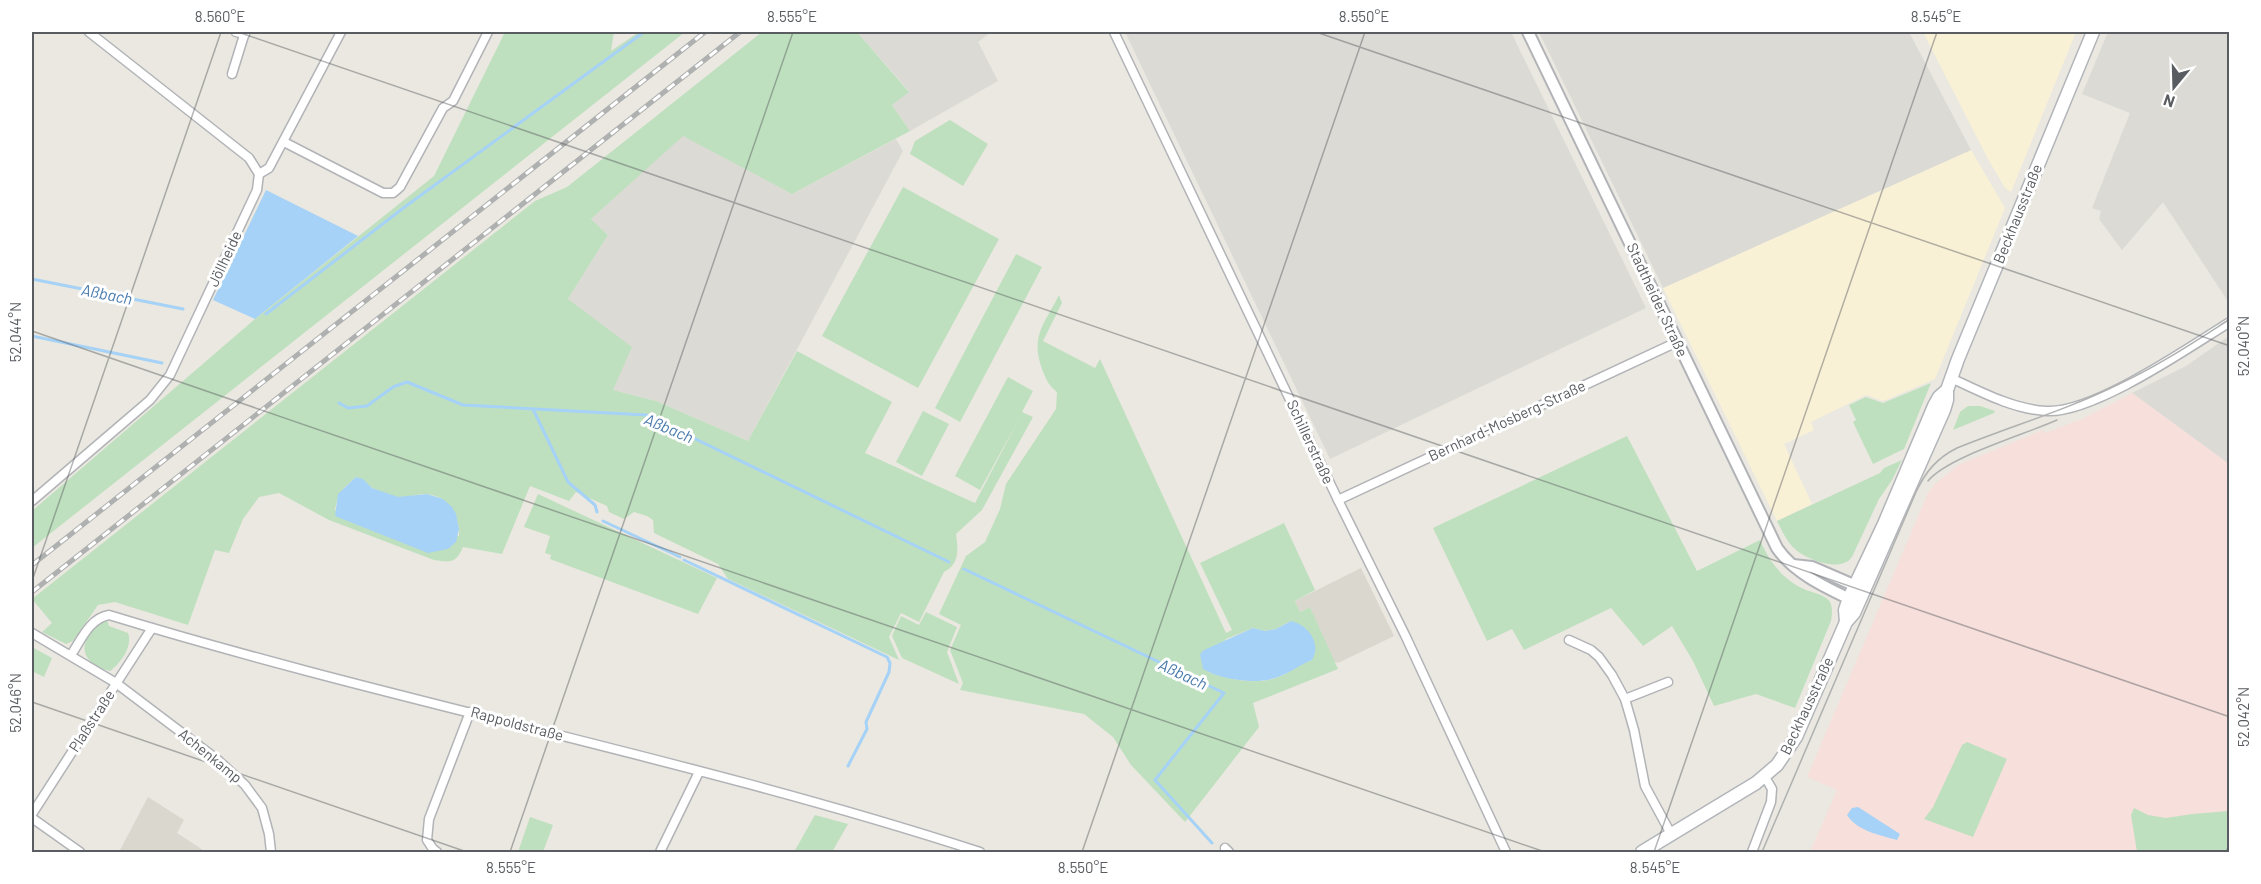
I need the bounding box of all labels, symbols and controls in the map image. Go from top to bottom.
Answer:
text: 8.560°E [195,7,245,25]
text: 8.555°E [767,7,817,25]
text: 8.550°E [1339,7,1389,25]
text: 8.545°E [1911,7,1961,25]
north arrow [2144,57,2204,117]
text: N [2161,91,2177,112]
street label: Beckhausstraße [1989,161,2045,266]
street label: Jöllheide [203,228,245,289]
street label: Stadtheider Straße [1624,240,1692,359]
water label: Aßbach [80,279,134,308]
text: 52.044°N [6,302,24,362]
text: 52.040°N [2234,316,2252,376]
street label: Bernhard-Mosberg-Straße [1425,376,1588,464]
street label: Schillerstraße [1284,397,1338,487]
water label: Aßbach [642,409,697,446]
water label: Aßbach [1156,654,1211,693]
street label: Beckhausstraße [1776,654,1837,757]
text: 52.046°N [6,673,24,733]
street label: Plaßstraße [65,686,118,755]
text: 52.042°N [2234,687,2252,747]
street label: Rappoldstraße [469,702,566,744]
street label: Achenkamp [175,724,246,786]
text: 8.555°E [486,858,536,876]
text: 8.550°E [1058,858,1108,876]
text: 8.545°E [1630,858,1680,876]

